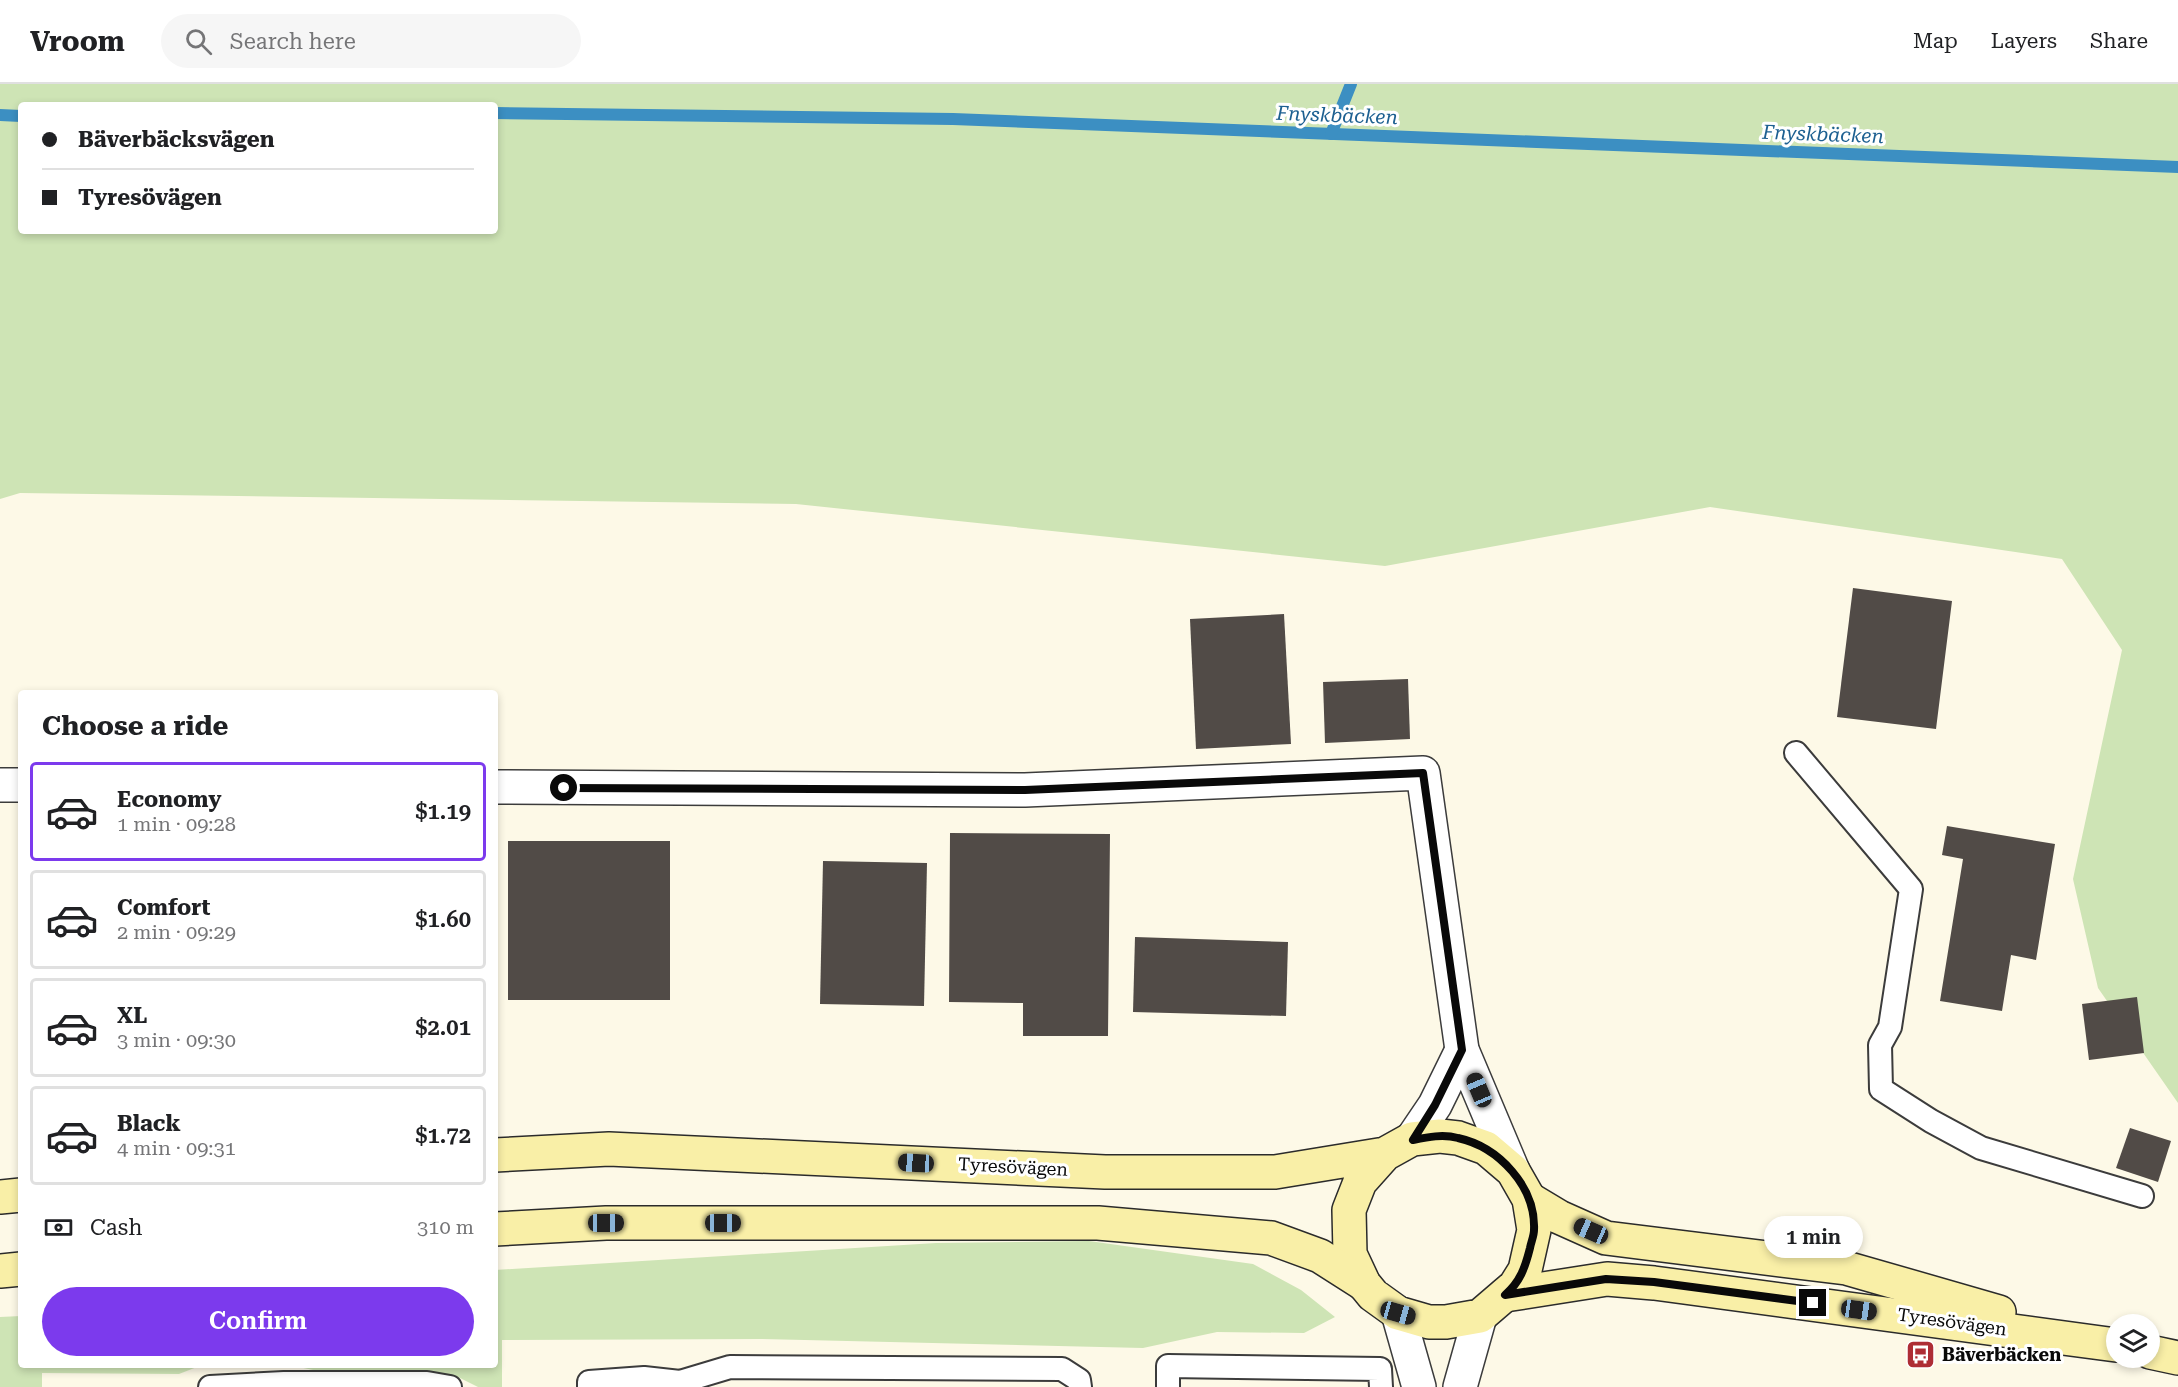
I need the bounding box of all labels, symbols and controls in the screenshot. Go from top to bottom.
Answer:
search box [161,14,581,68]
text: Vroom [30,25,125,58]
icon: search [182,25,215,58]
text: Search here [230,29,356,54]
text: Map [1913,29,1958,53]
text: Layers [1991,29,2057,53]
text: Share [2090,29,2148,53]
water label: Fnyskbäcken [1275,101,1398,129]
water label: Fnyskbäcken [1761,120,1884,148]
text: Bäverbäcksvägen [78,127,274,152]
text: Tyresövägen [78,185,222,210]
text: Choose a ride [42,710,228,742]
route start [550,774,577,801]
icon: car [45,785,99,839]
text: Economy [117,787,221,812]
text: $1.19 [415,799,471,824]
text: 1 min · 09:28 [117,812,236,836]
icon: car [45,893,99,947]
text: Comfort [117,895,210,920]
text: $1.60 [415,907,471,932]
text: 2 min · 09:29 [117,920,236,944]
icon: car [45,1001,99,1055]
text: XL [117,1003,147,1028]
text: $2.01 [415,1015,471,1040]
text: 3 min · 09:30 [117,1028,236,1052]
car [1464,1070,1494,1110]
icon: car [45,1109,99,1163]
text: Black [117,1111,181,1136]
text: $1.72 [415,1123,471,1148]
text: 4 min · 09:31 [117,1136,236,1160]
car [898,1153,934,1173]
street label: Tyresövägen [958,1153,1069,1180]
icon: cash [42,1211,75,1244]
car [588,1214,624,1232]
car [705,1214,741,1232]
text: Cash [90,1215,142,1240]
text: 310 m [417,1215,474,1239]
car [1571,1215,1611,1247]
callout: 1 min [1764,1216,1862,1258]
text: 1 min [1786,1225,1841,1249]
button: Confirm [42,1287,474,1356]
route end [1799,1289,1826,1316]
car [1378,1299,1418,1327]
car [1840,1299,1878,1321]
street label: Tyresövägen [1896,1303,2008,1340]
map controls [2106,1314,2160,1368]
button: layers [2106,1314,2160,1368]
bus stop icon: Bäverbäcken [1905,1339,1937,1371]
place label: Bäverbäcken [1942,1344,2061,1365]

